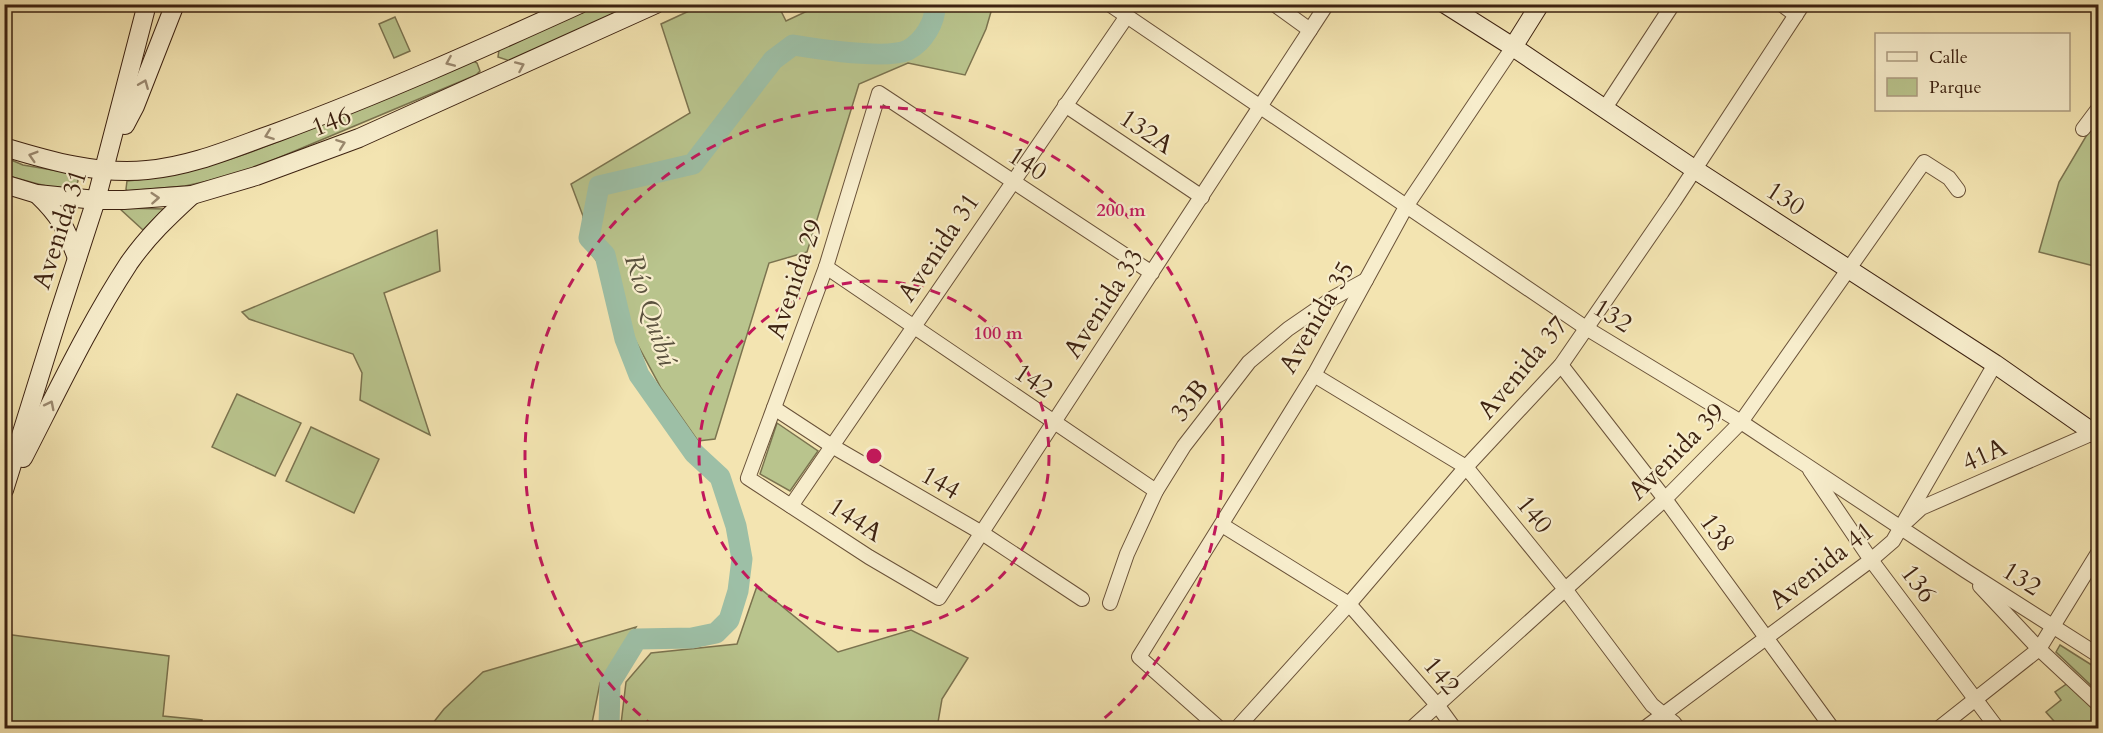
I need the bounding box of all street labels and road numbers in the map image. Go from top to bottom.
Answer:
street label: 146 [306,98,356,145]
street label: 132A [1113,101,1181,163]
street label: 140 [1001,138,1054,189]
street label: Avenida 31 [24,165,95,294]
street label: 130 [1759,173,1812,224]
street label: Avenida 31 [889,186,988,309]
street label: Avenida 29 [758,215,831,344]
street label: Avenida 33 [1055,242,1152,365]
street label: Avenida 35 [1270,255,1363,380]
street label: 132 [1587,290,1639,341]
street label: Avenida 37 [1469,308,1576,426]
street label: 142 [1007,355,1060,406]
street label: 33B [1162,372,1217,429]
street label: Avenida 39 [1620,395,1733,508]
street label: 41A [1956,429,2012,480]
street label: 144 [915,457,967,508]
street label: 140 [1508,488,1561,541]
street label: 144A [822,489,890,550]
street label: 138 [1692,506,1743,559]
street label: Avenida 41 [1762,513,1881,617]
street label: 132 [1996,553,2048,604]
street label: 136 [1893,557,1945,610]
street label: 142 [1415,649,1468,702]

